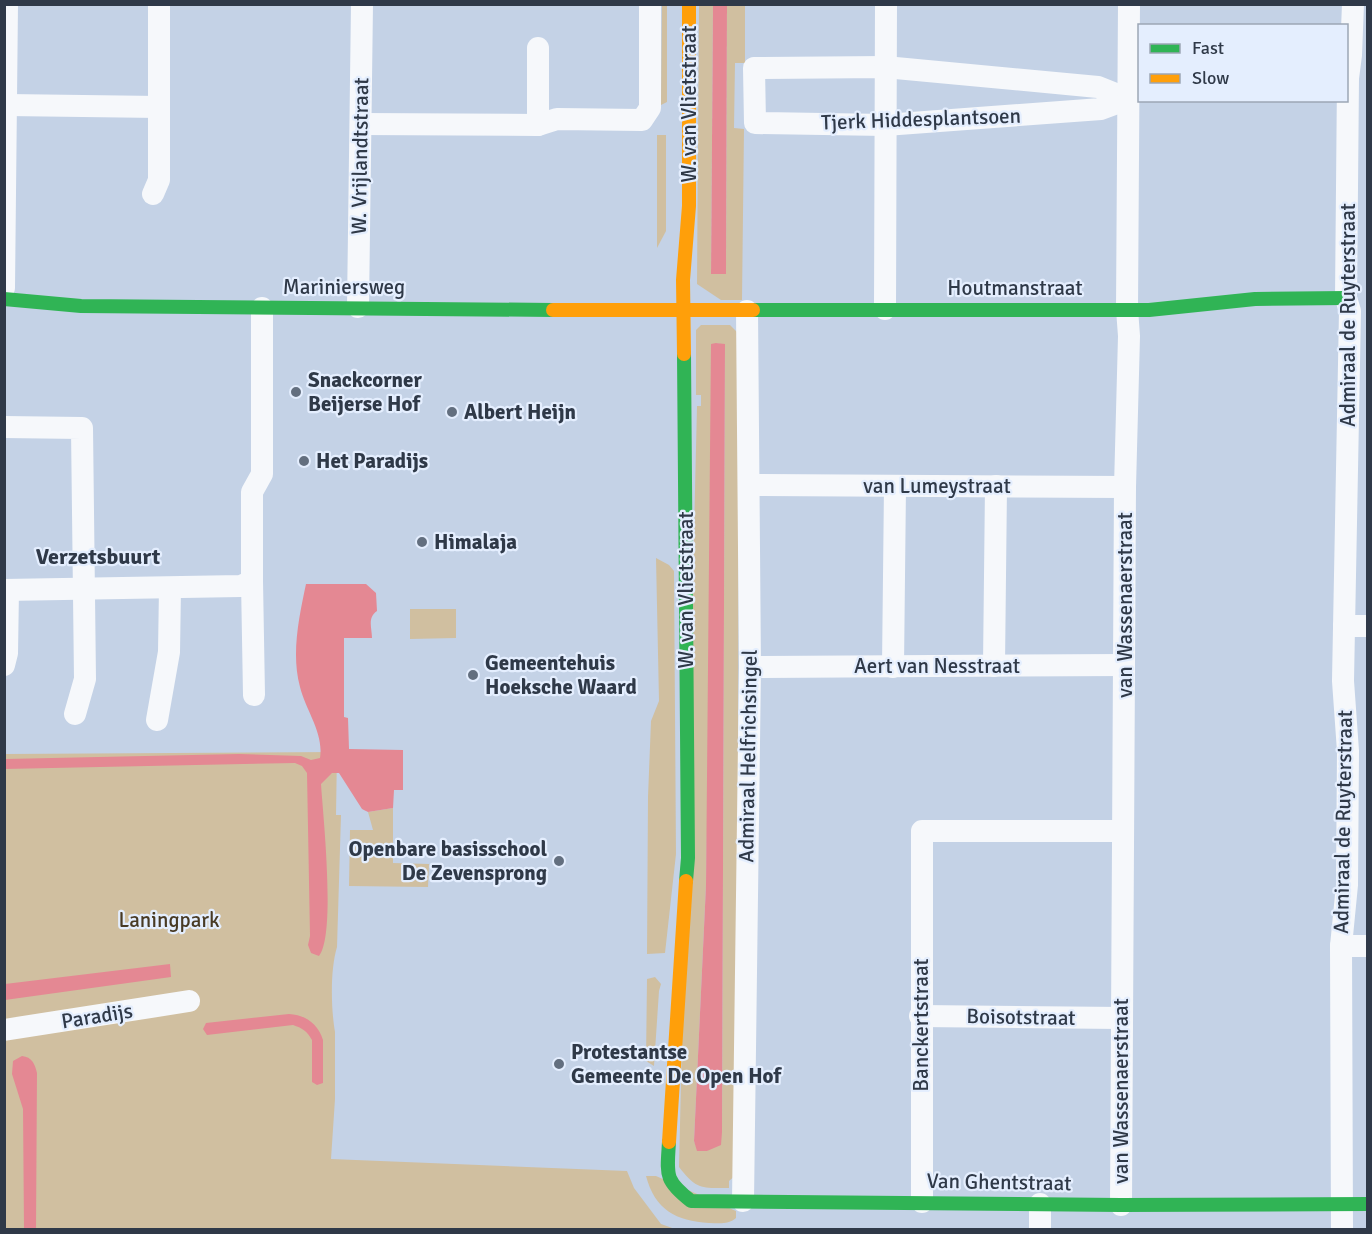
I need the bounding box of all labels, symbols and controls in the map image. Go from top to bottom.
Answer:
legend [1138,24,1348,102]
street label: W. van Vlietstraat [676,25,702,183]
text: Fast [1192,37,1224,59]
text: Slow [1192,67,1229,89]
street label: W. Vrijlandtstraat [346,77,374,235]
street label: Tjerk Hiddesplantsoen [820,103,1022,135]
street label: Admiraal de Ruyterstraat [1335,203,1361,427]
street label: Mariniersweg [283,274,405,300]
street label: Houtmanstraat [947,275,1083,301]
place label: Snackcorner Beijerse Hof [308,367,422,417]
marker: Snackcorner Beijerse Hof [289,385,303,399]
place label: Albert Heijn [464,399,576,425]
marker: Albert Heijn [445,405,459,419]
place label: Het Paradijs [316,448,428,474]
marker: Het Paradijs [297,454,311,468]
street label: van Lumeystraat [863,473,1011,499]
street label: W. van Vlietstraat [673,511,699,669]
street label: van Wassenaerstraat [1112,512,1138,698]
place label: Himalaja [434,529,517,555]
marker: Himalaja [415,535,429,549]
district label: Verzetsbuurt [36,543,160,570]
street label: Admiraal Helfrichsingel [733,649,763,863]
place label: Gemeentehuis Hoeksche Waard [485,650,637,700]
street label: Aert van Nesstraat [854,653,1020,679]
marker: Gemeentehuis Hoeksche Waard [466,668,480,682]
street label: Admiraal de Ruyterstraat [1328,710,1358,934]
place label: Openbare basisschool De Zevensprong [349,836,547,886]
marker: Openbare basisschool De Zevensprong [552,854,566,868]
park label: Laningpark [118,907,220,933]
street label: Banckertstraat [908,958,934,1092]
street label: Paradijs [59,998,135,1034]
street label: van Wassenaerstraat [1108,998,1134,1184]
street label: Boisotstraat [966,1003,1076,1031]
place label: Protestantse Gemeente De Open Hof [571,1039,782,1089]
marker: Protestantse Gemeente De Open Hof [552,1057,566,1071]
street label: Van Ghentstraat [926,1168,1072,1196]

